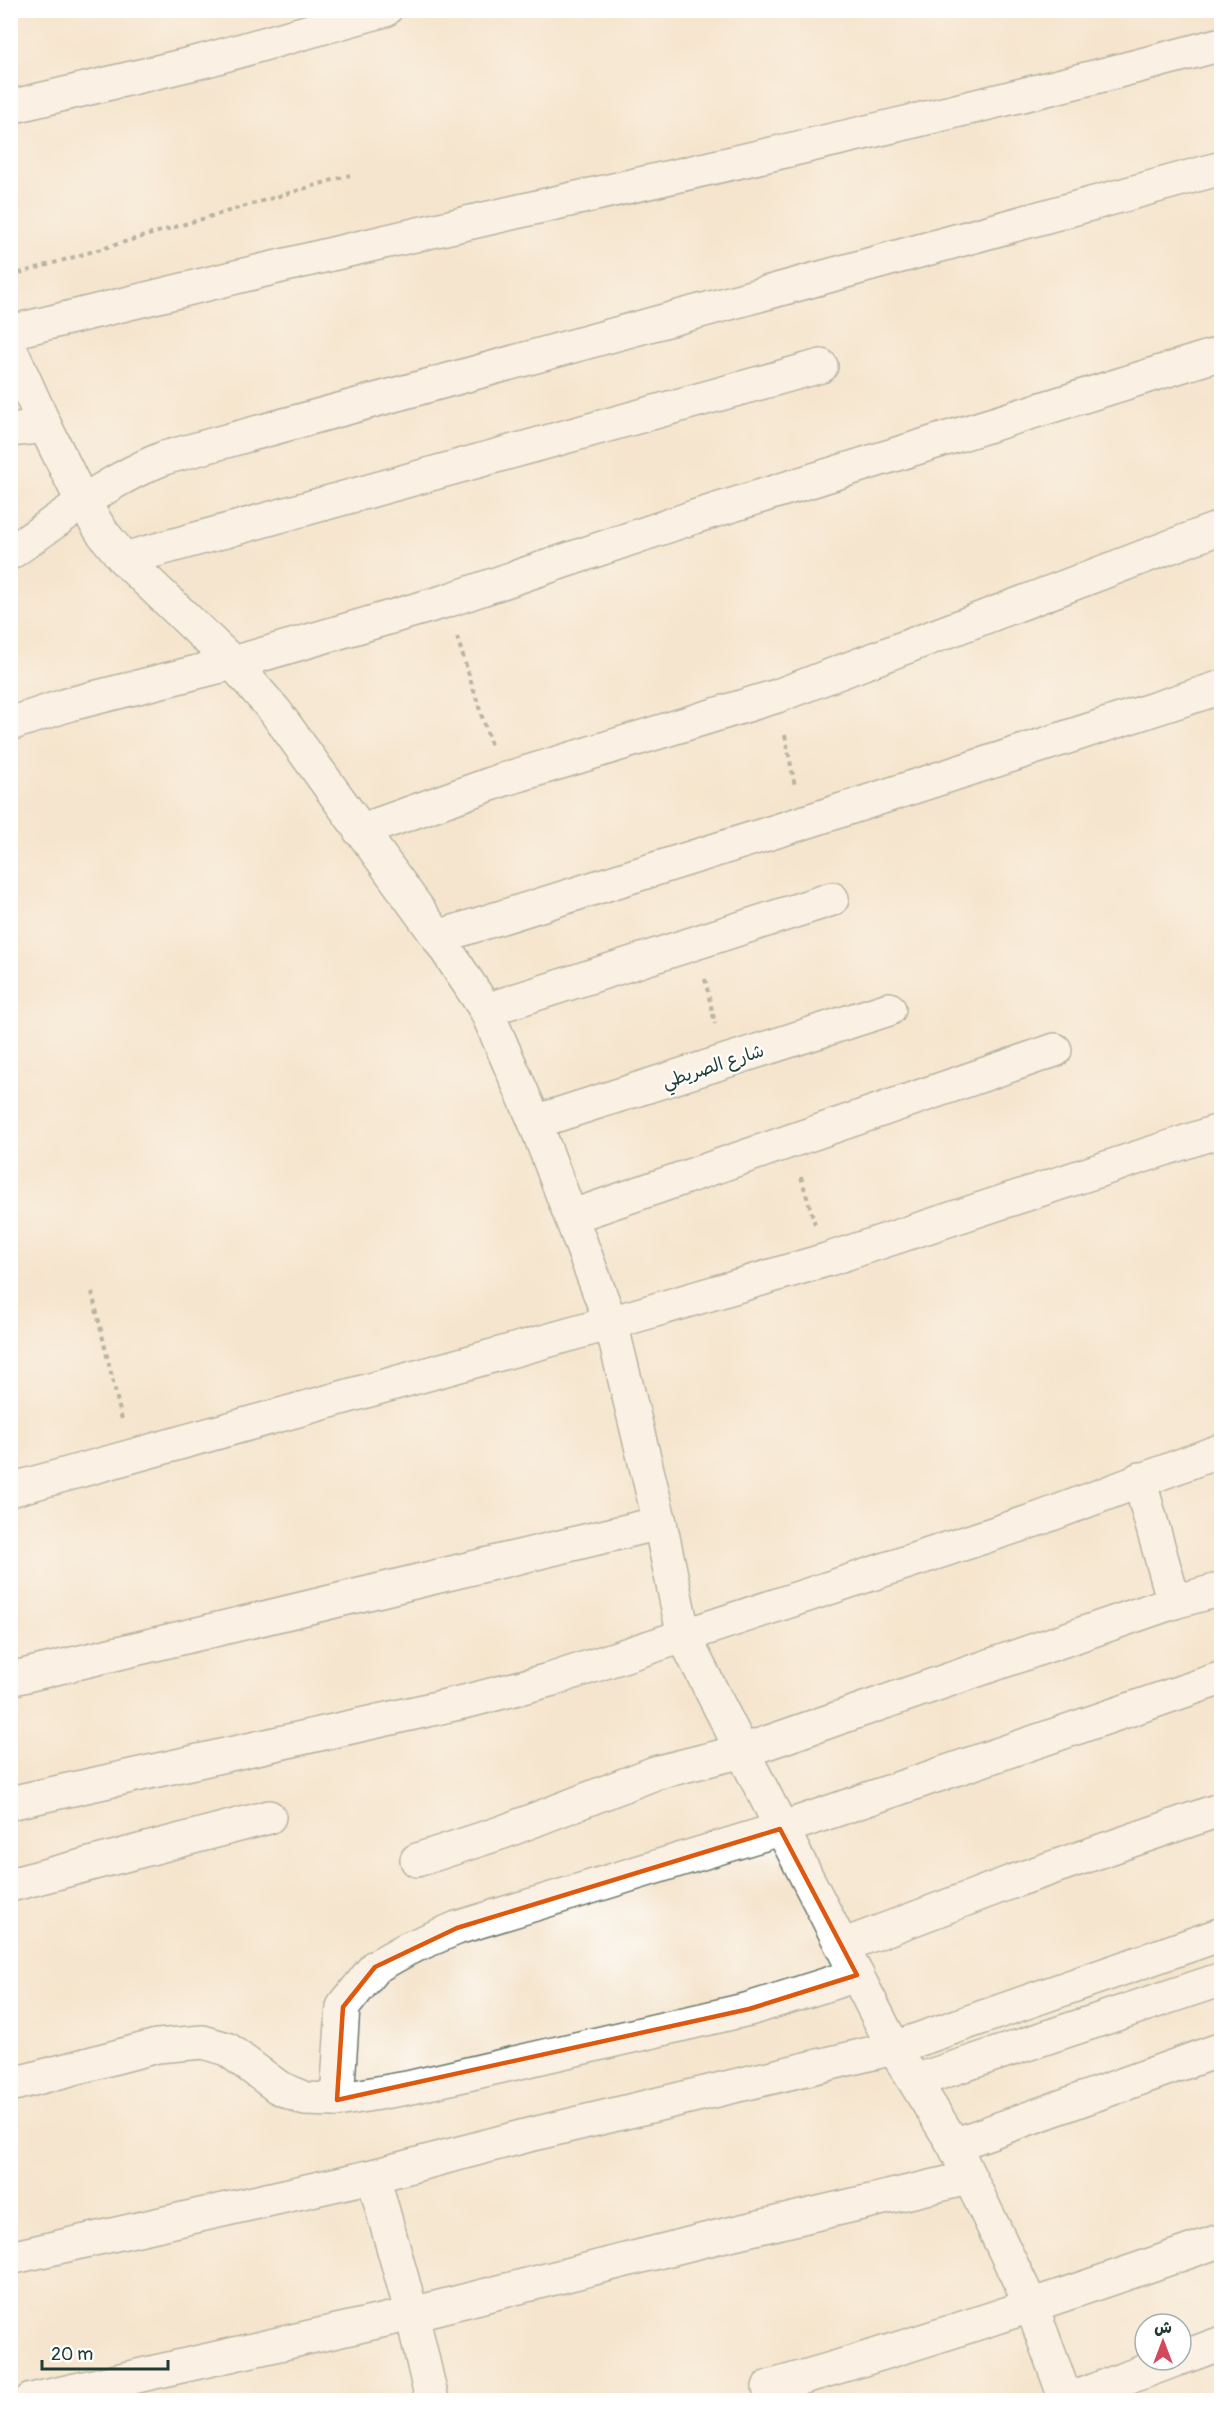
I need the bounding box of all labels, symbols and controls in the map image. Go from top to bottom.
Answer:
street label: شارع الصريطي [659,1039,768,1098]
north arrow [1133,2312,1193,2372]
text: ش [1154,2318,1172,2338]
scale bar [42,2333,168,2371]
text: 20 m [51,2343,93,2366]

